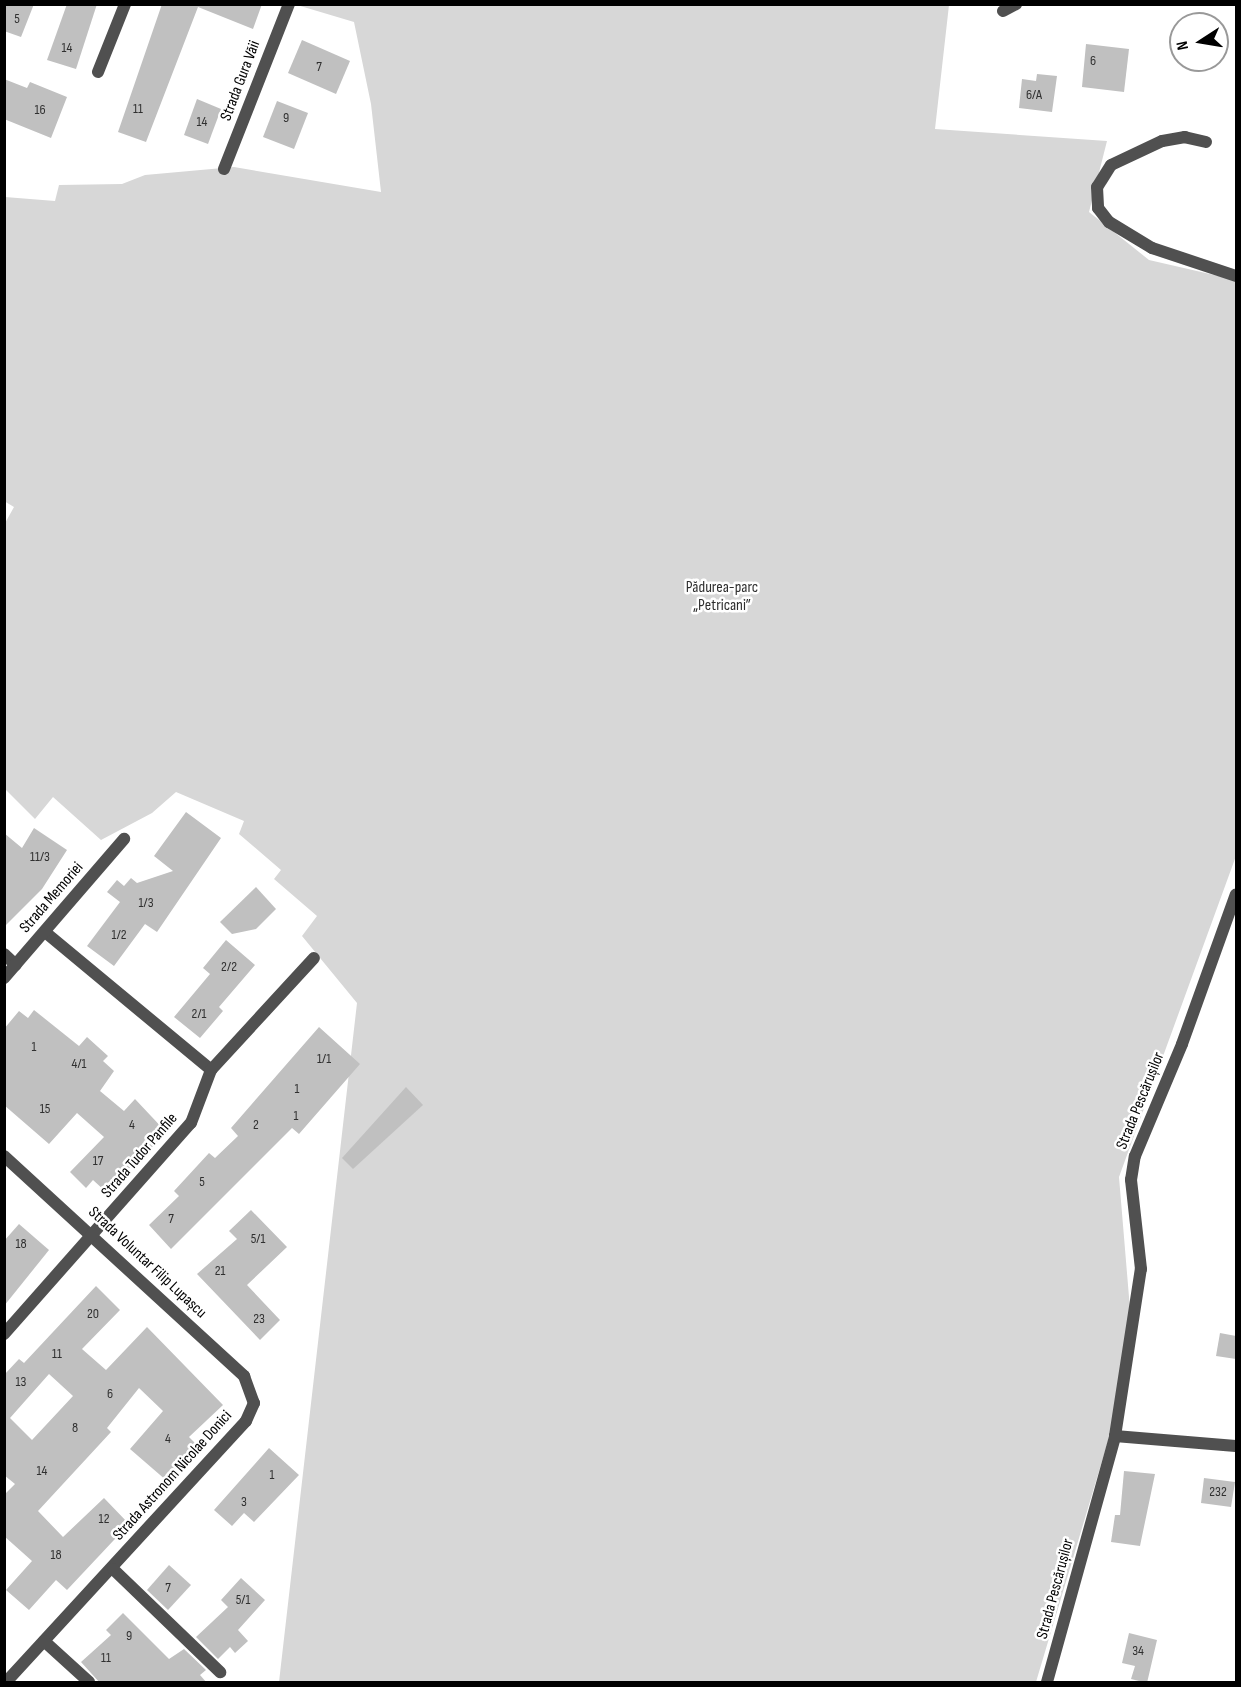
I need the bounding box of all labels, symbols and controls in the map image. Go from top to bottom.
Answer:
house number: 5 [14,11,20,27]
north arrow [1169,12,1229,72]
street label: Strada Gura Văii [217,38,265,124]
text: N [1173,39,1193,52]
house number: 14 [62,40,72,56]
house number: 6 [1090,53,1096,69]
house number: 7 [316,59,322,75]
house number: 6/A [1026,87,1042,103]
house number: 11 [133,101,143,117]
house number: 16 [34,102,46,118]
house number: 9 [283,110,289,126]
house number: 14 [197,114,207,130]
park label: Pădurea-parc „Petricani” [686,578,758,616]
house number: 11/3 [30,849,50,865]
street label: Strada Memoriei [16,859,88,937]
house number: 1/3 [138,895,154,911]
house number: 1/2 [112,927,126,943]
house number: 2/2 [221,959,237,975]
house number: 2/1 [191,1006,207,1022]
house number: 1 [32,1039,36,1055]
street label: Strada Pescărușilor [1113,1050,1169,1152]
house number: 1/1 [317,1051,331,1067]
house number: 4/1 [72,1056,86,1072]
house number: 1 [295,1081,299,1097]
house number: 15 [40,1101,50,1117]
house number: 1 [294,1108,298,1124]
street label: Strada Tudor Panfile [98,1110,182,1202]
house number: 4 [129,1117,135,1133]
house number: 2 [253,1117,259,1133]
house number: 17 [93,1153,103,1169]
house number: 5 [199,1174,205,1190]
street label: Strada Voluntar Filip Lupașcu [84,1203,210,1323]
house number: 7 [168,1211,174,1227]
house number: 5/1 [251,1231,265,1247]
house number: 18 [15,1236,27,1252]
house number: 21 [215,1263,225,1279]
house number: 20 [87,1306,99,1322]
house number: 23 [253,1311,265,1327]
house number: 11 [52,1346,62,1362]
house number: 13 [16,1374,26,1390]
house number: 6 [107,1386,113,1402]
street label: Strada Astronom Nicolae Donici [110,1407,236,1545]
house number: 8 [72,1420,78,1436]
house number: 4 [165,1431,171,1447]
house number: 14 [37,1463,47,1479]
house number: 1 [270,1467,274,1483]
house number: 232 [1209,1484,1227,1500]
house number: 3 [241,1494,247,1510]
house number: 12 [99,1511,109,1527]
street label: Strada Pescărușilor [1033,1537,1079,1641]
house number: 18 [50,1547,62,1563]
house number: 7 [165,1580,171,1596]
house number: 5/1 [236,1592,250,1608]
house number: 9 [126,1628,132,1644]
house number: 34 [1132,1643,1144,1659]
house number: 11 [101,1650,111,1666]

